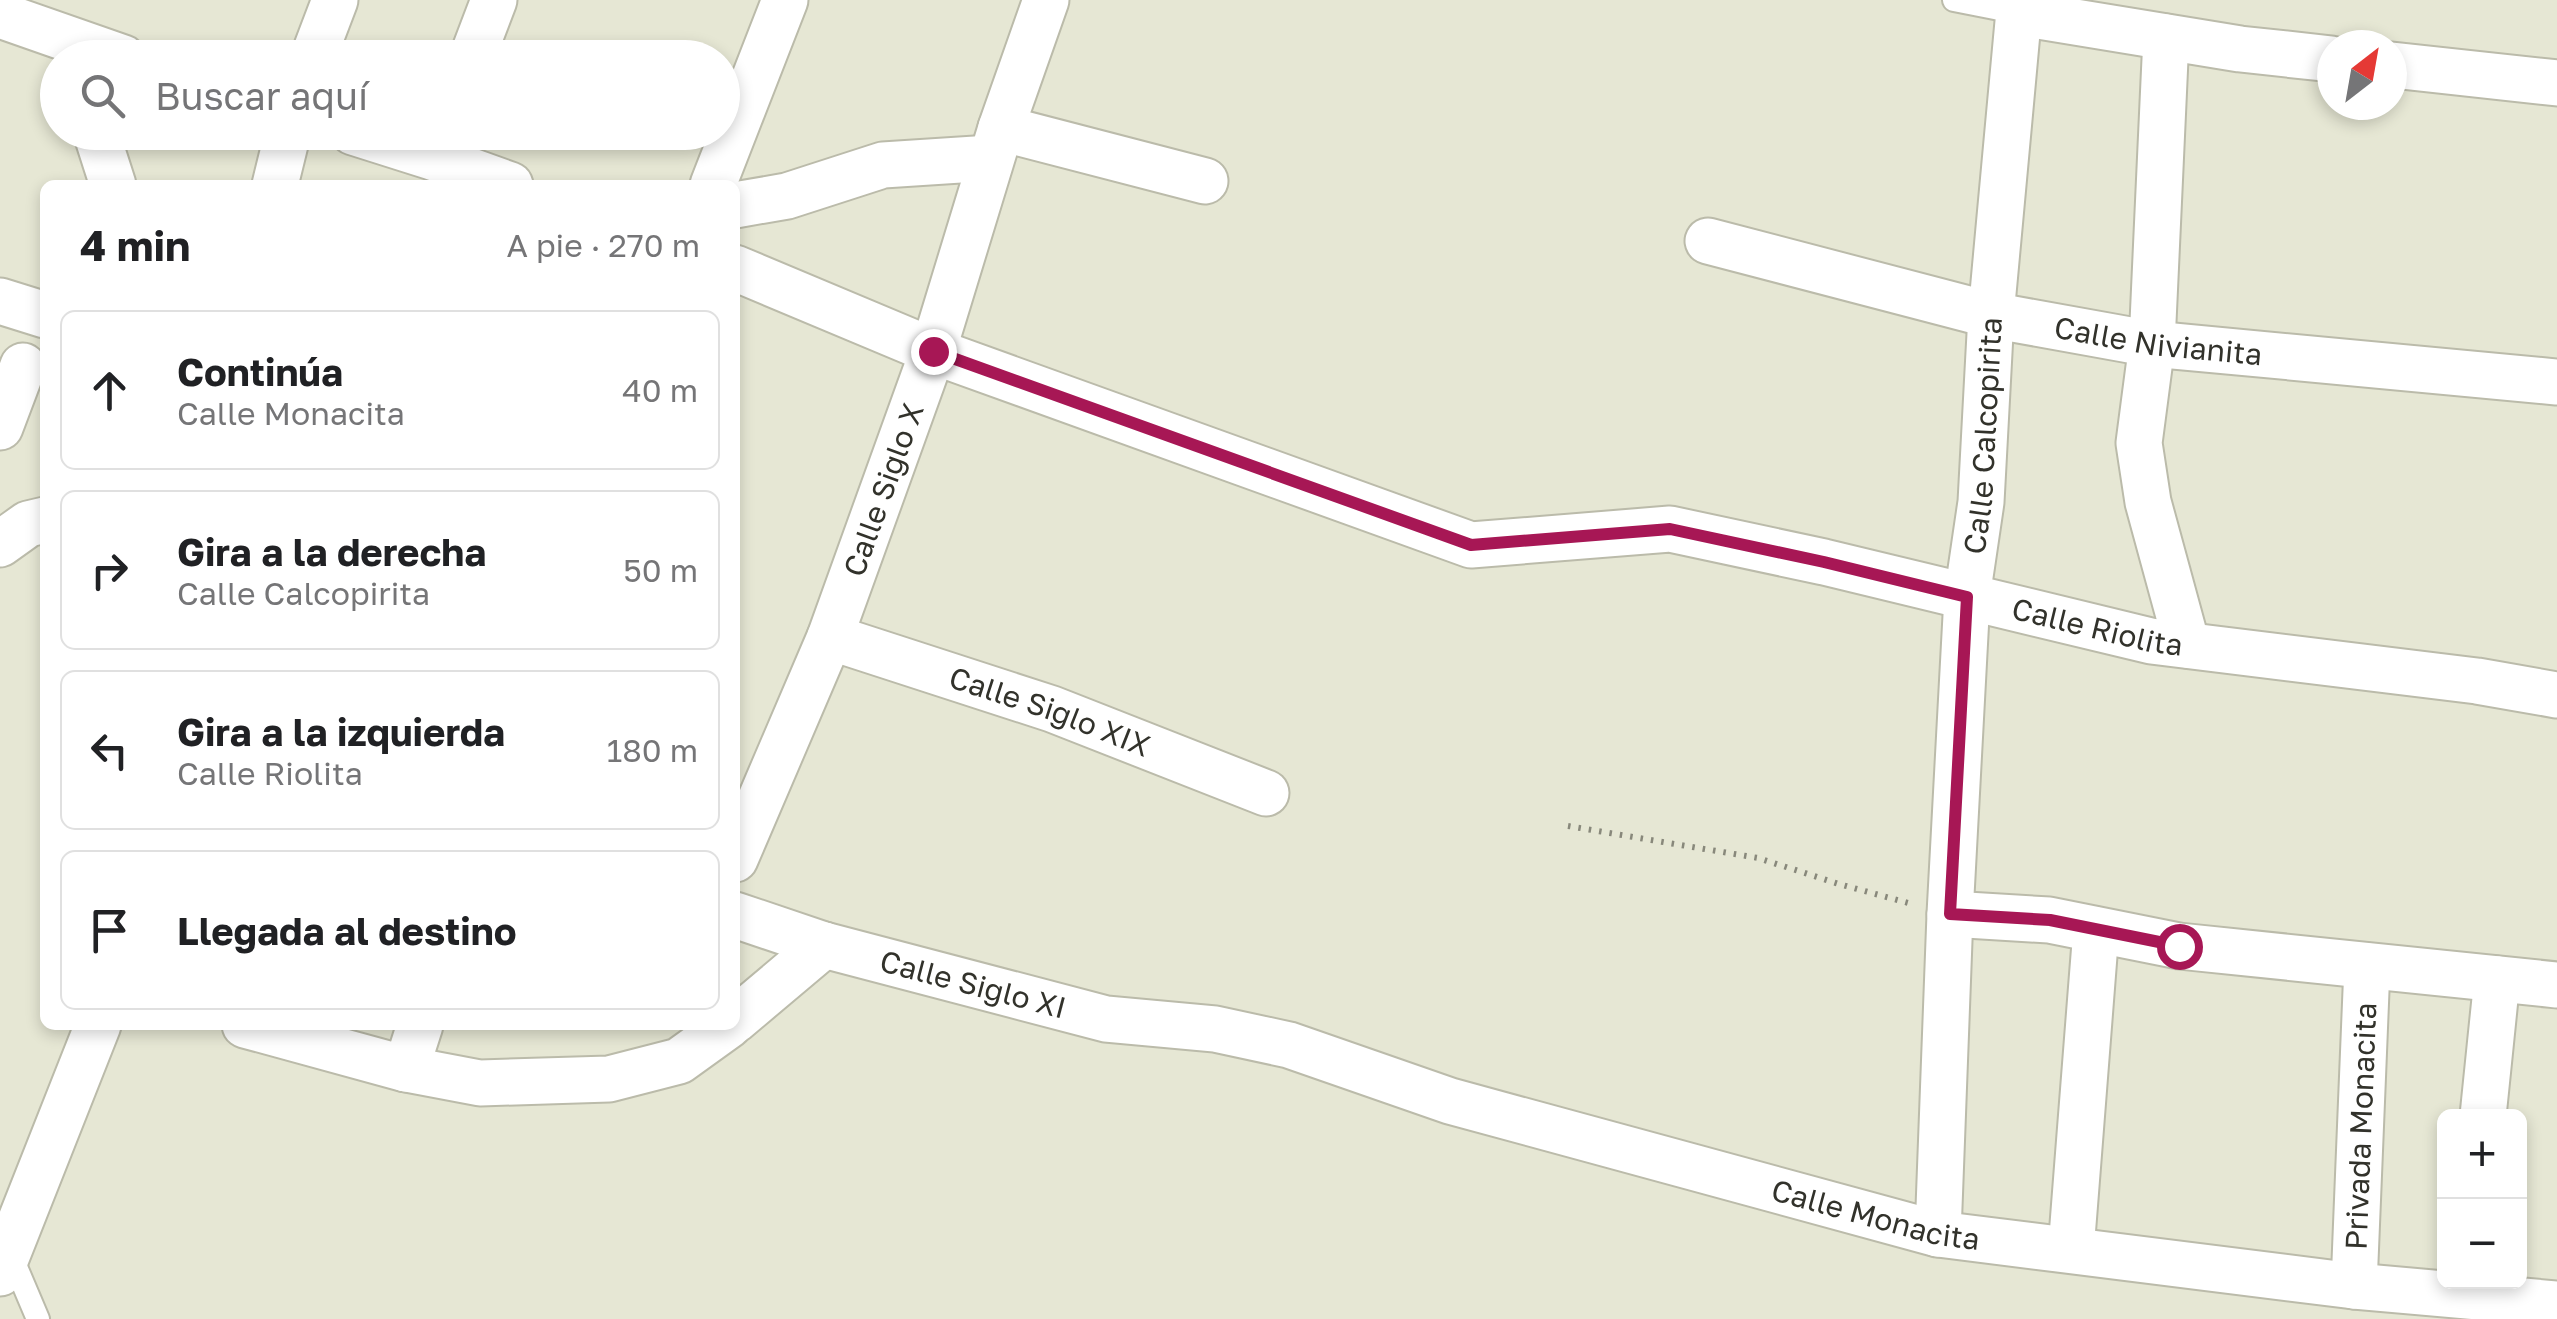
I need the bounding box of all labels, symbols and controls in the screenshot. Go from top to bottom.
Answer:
north arrow [2317,30,2407,120]
search box [40,40,740,150]
icon: search [75,68,130,123]
text: Buscar aquí [155,73,368,118]
text: 4 min [80,220,190,270]
text: A pie · 270 m [506,226,700,264]
street label: Calle Nivianita [2052,309,2264,372]
street label: Calle Calcopirita [1956,316,2009,556]
route end [911,329,957,375]
text: Continúa [177,349,343,394]
icon: ahead [82,363,137,418]
text: 40 m [622,371,698,409]
text: Calle Monacita [177,394,405,432]
street label: Calle Siglo X [835,398,931,581]
text: Gira a la derecha [177,529,486,574]
icon: right [82,543,137,598]
text: 50 m [623,551,698,589]
text: Calle Calcopirita [177,574,430,612]
street label: Calle Riolita [2008,590,2185,663]
street label: Calle Siglo XIX [945,659,1155,764]
text: Gira a la izquierda [177,709,505,754]
icon: left [82,723,137,778]
text: 180 m [607,731,698,769]
text: Calle Riolita [177,754,363,792]
icon: arrive [82,903,137,958]
text: Llegada al destino [177,908,517,953]
route start [2157,924,2203,970]
street label: Calle Siglo XI [876,942,1070,1026]
street label: Privada Monacita [2337,1002,2384,1251]
map controls [2437,1109,2527,1289]
button: + [2437,1109,2527,1199]
street label: Calle Monacita [1768,1171,1982,1257]
button: − [2437,1199,2527,1289]

